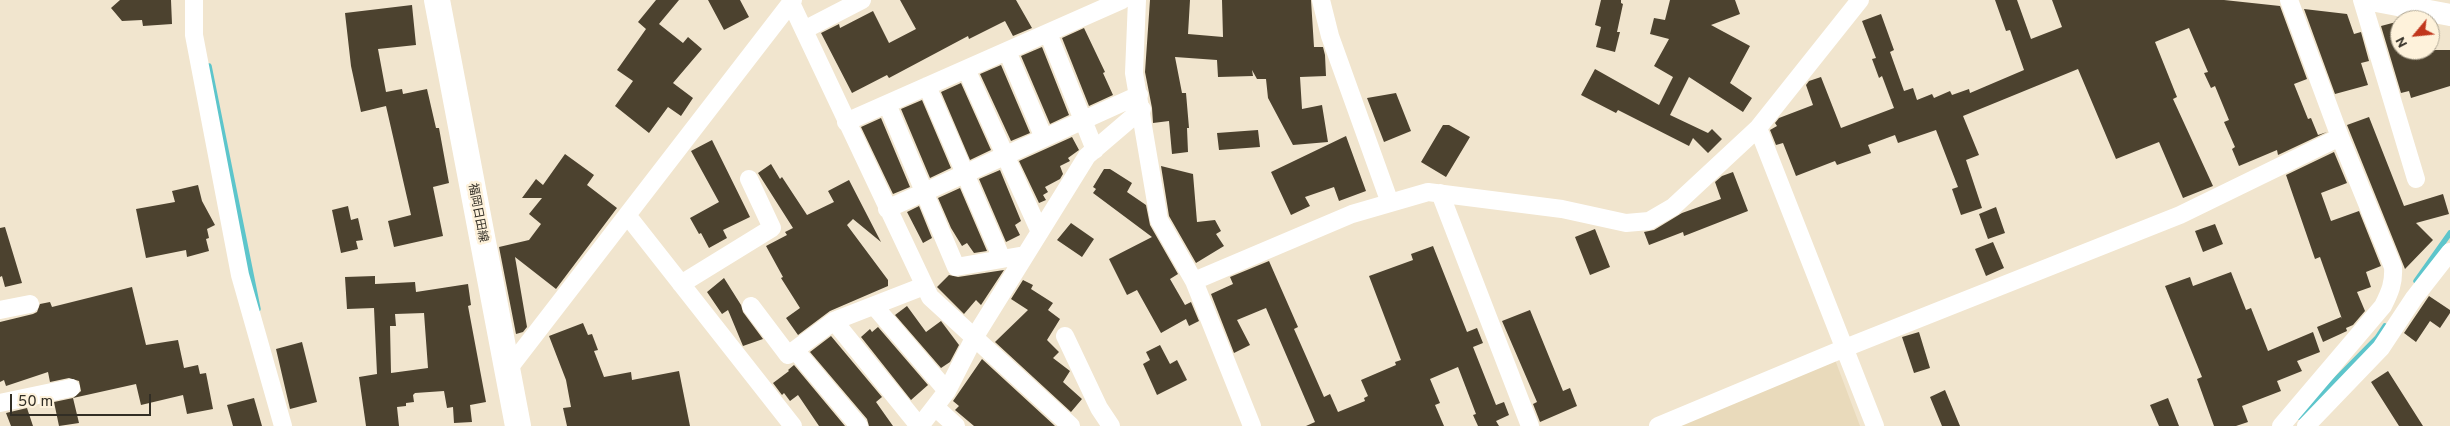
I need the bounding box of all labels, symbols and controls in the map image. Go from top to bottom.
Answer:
north arrow [2390,10,2440,60]
text: N [2392,33,2412,50]
street label: 福岡日田線 [464,182,490,244]
scale bar [12,384,154,416]
text: 50 m [18,393,53,412]

